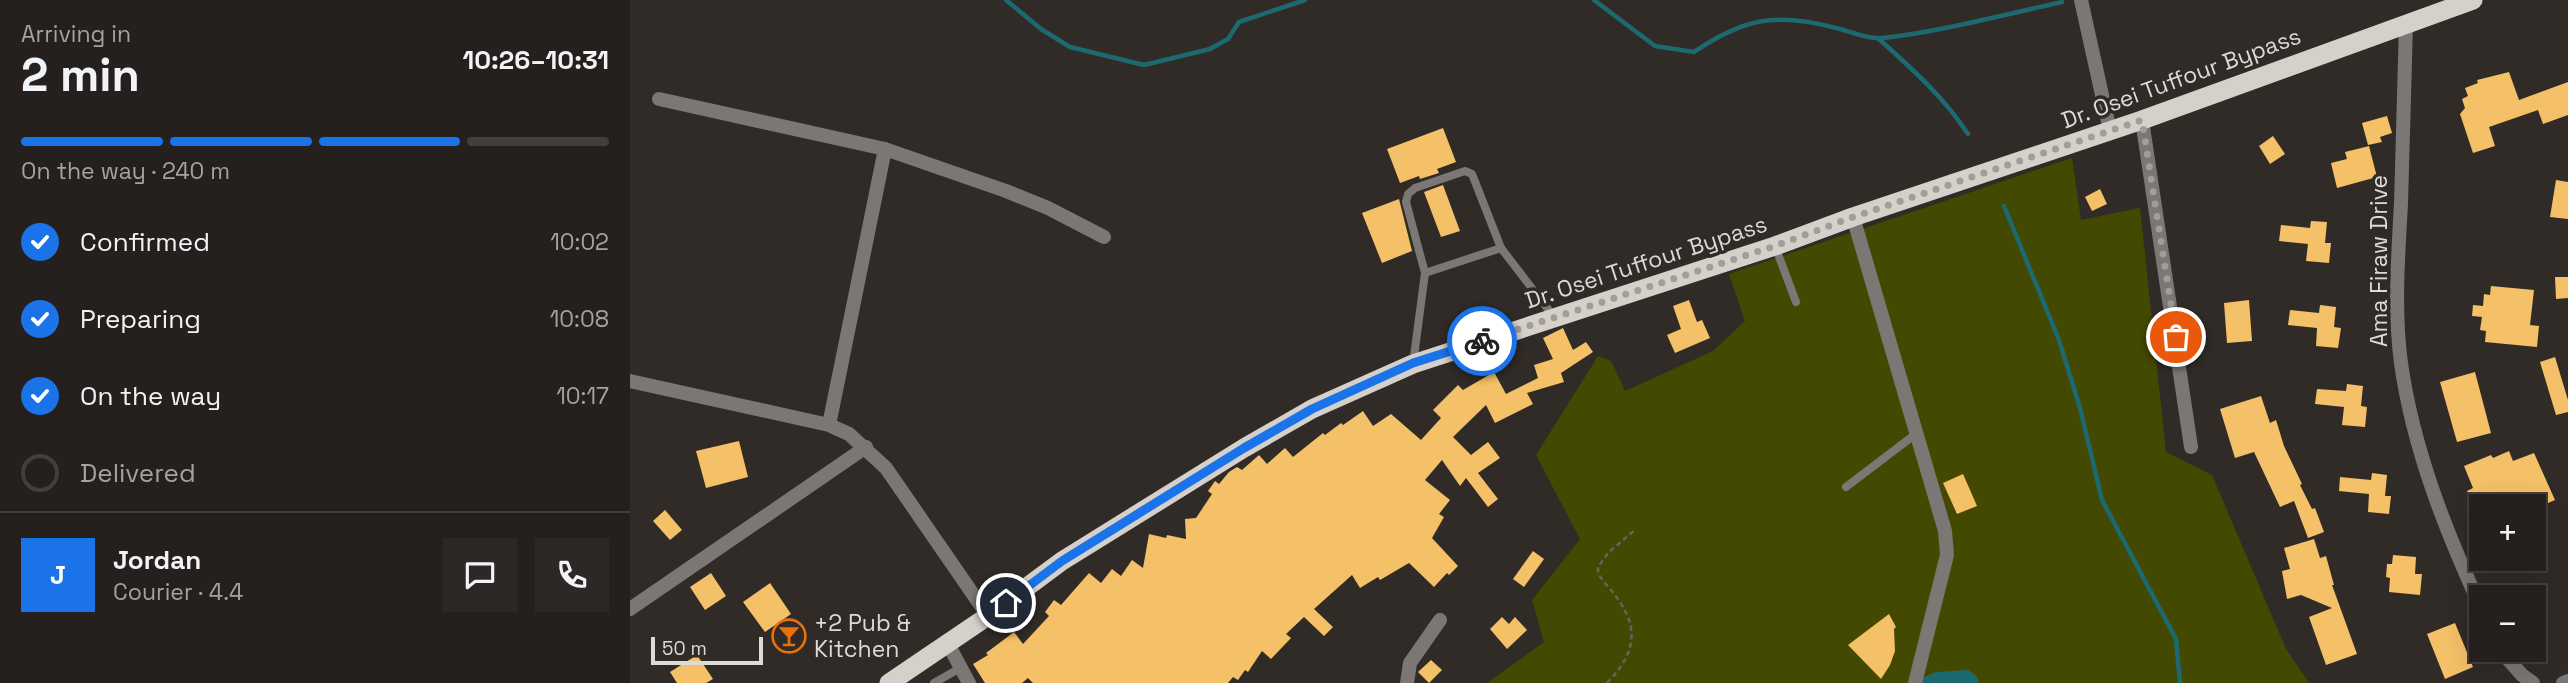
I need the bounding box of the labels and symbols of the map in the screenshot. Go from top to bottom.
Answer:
street label: Dr. Osei Tuffour Bypass [2057,21,2305,135]
street label: Ama Firaw Drive [2364,175,2394,347]
street label: Dr. Osei Tuffour Bypass [1521,209,1771,315]
courier [1447,306,1517,376]
pin [2146,307,2206,367]
pin [976,573,1036,633]
place label: +2 Pub & Kitchen [814,608,911,664]
bar icon: +2 Pub & Kitchen [770,617,808,655]
scale bar [651,634,763,666]

